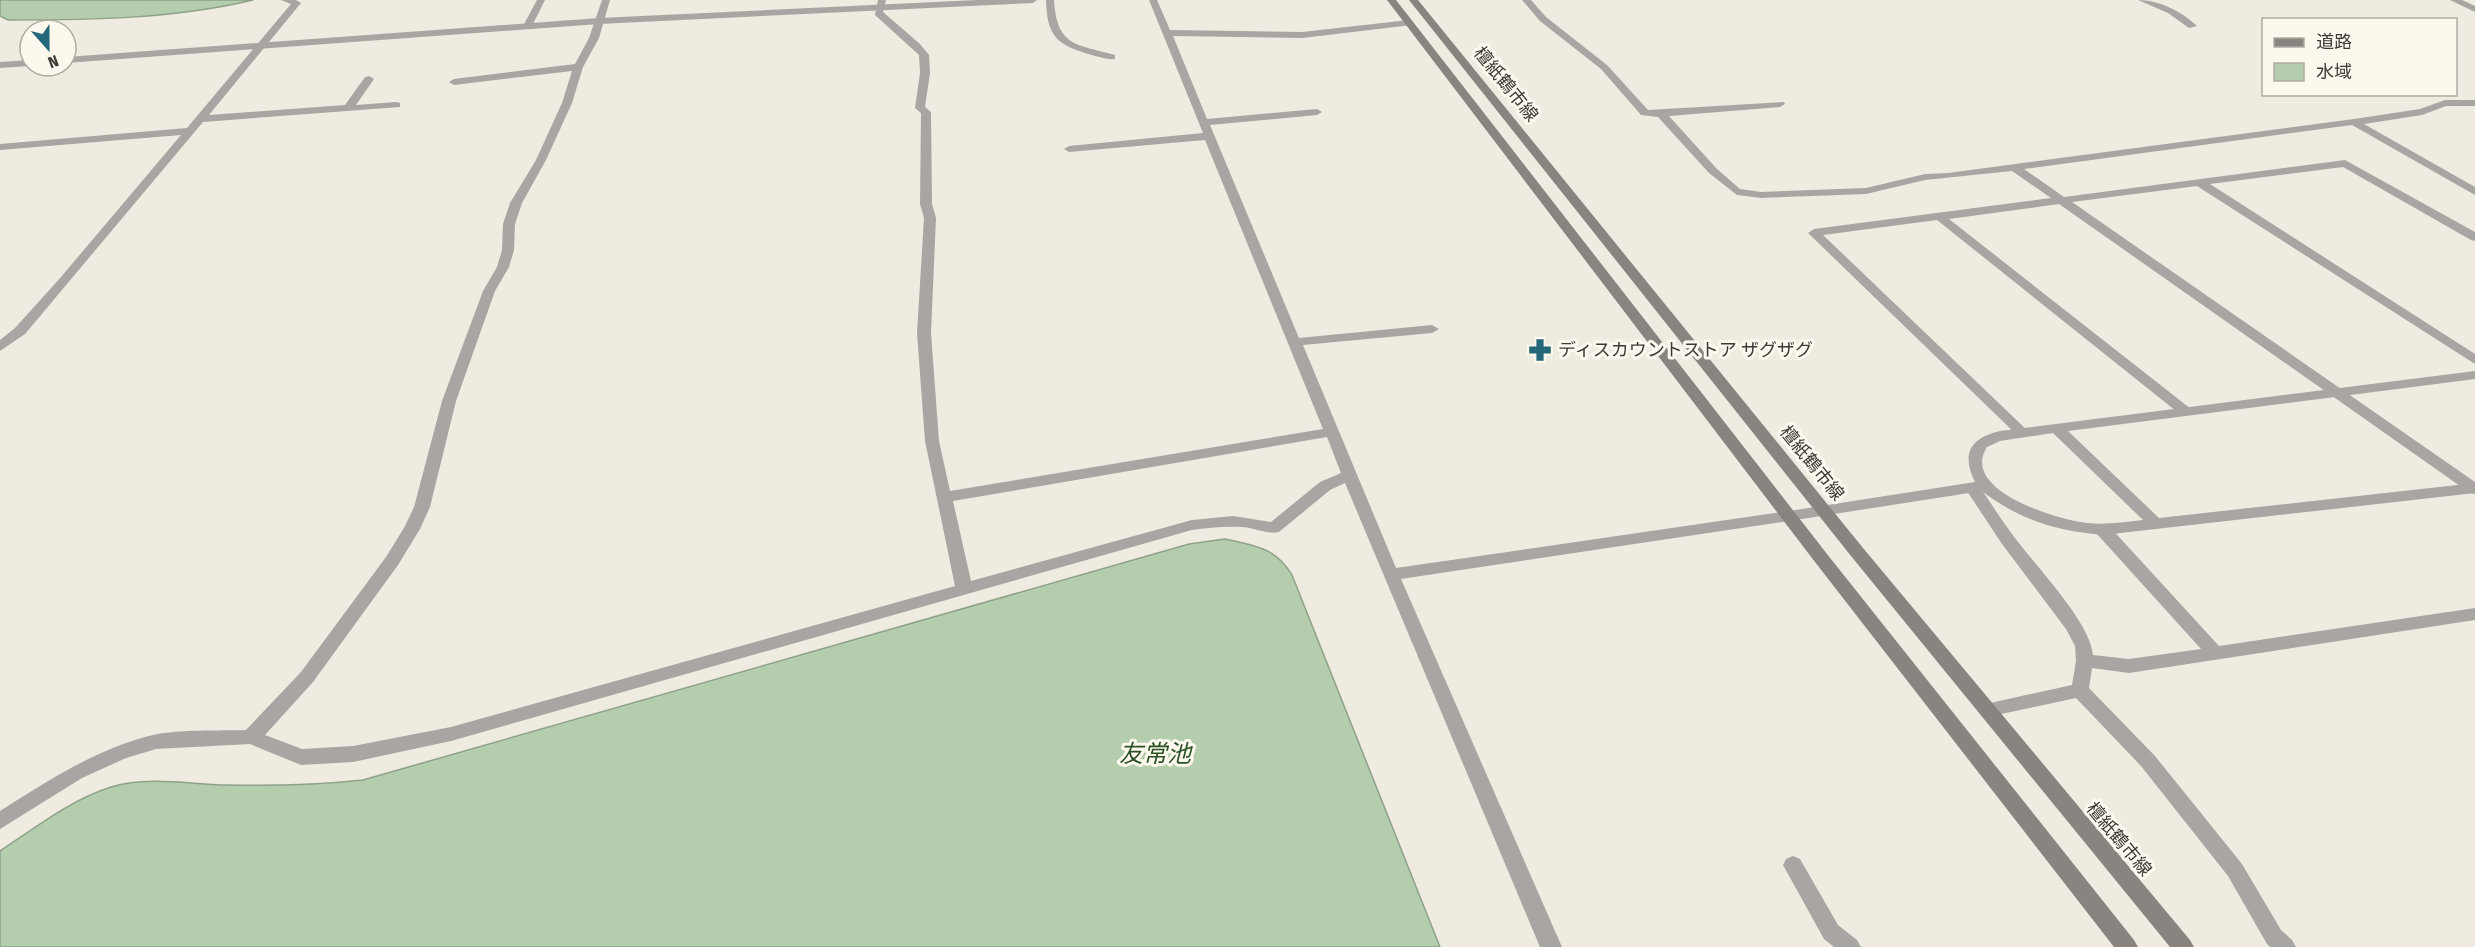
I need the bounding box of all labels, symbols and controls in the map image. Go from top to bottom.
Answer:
north arrow [18,18,78,78]
legend [2262,18,2457,96]
text: 道路 [2316,31,2352,53]
street label: 檀紙鶴市線 [1469,42,1543,126]
text: N [45,51,61,72]
text: 水域 [2316,61,2352,83]
pharmacy icon: ディスカウントストア ザグザグ [1527,337,1553,363]
place label: ディスカウントストア ザグザグ [1558,339,1813,361]
street label: 檀紙鶴市線 [1775,421,1849,505]
water label: 友常池 [1119,740,1193,768]
street label: 檀紙鶴市線 [2082,797,2156,881]

